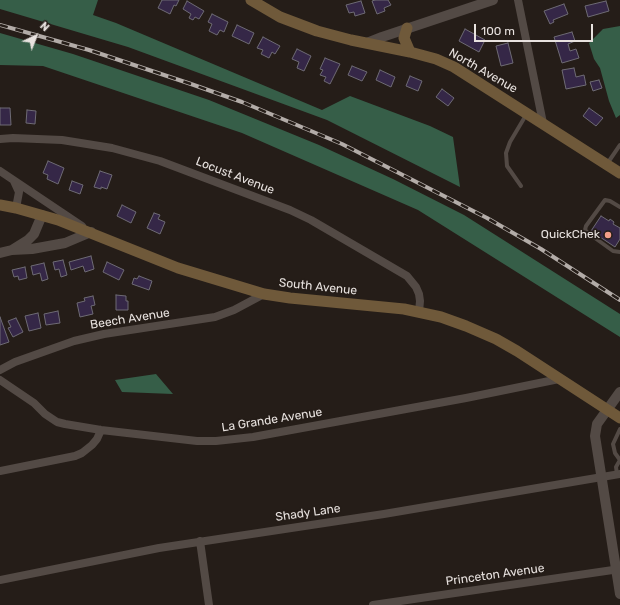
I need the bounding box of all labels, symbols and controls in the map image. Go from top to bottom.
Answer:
north arrow [16,16,56,56]
scale bar [476,16,595,42]
text: N [37,19,52,34]
text: 100 m [481,24,515,38]
street label: North Avenue [446,46,520,96]
street label: Locust Avenue [194,154,276,198]
place label: QuickChek [541,228,600,242]
marker: QuickChek [603,230,613,240]
street label: South Avenue [278,276,358,298]
street label: Beech Avenue [89,306,171,332]
street label: La Grande Avenue [221,405,323,435]
street label: Shady Lane [275,501,341,525]
street label: Princeton Avenue [445,561,545,589]

